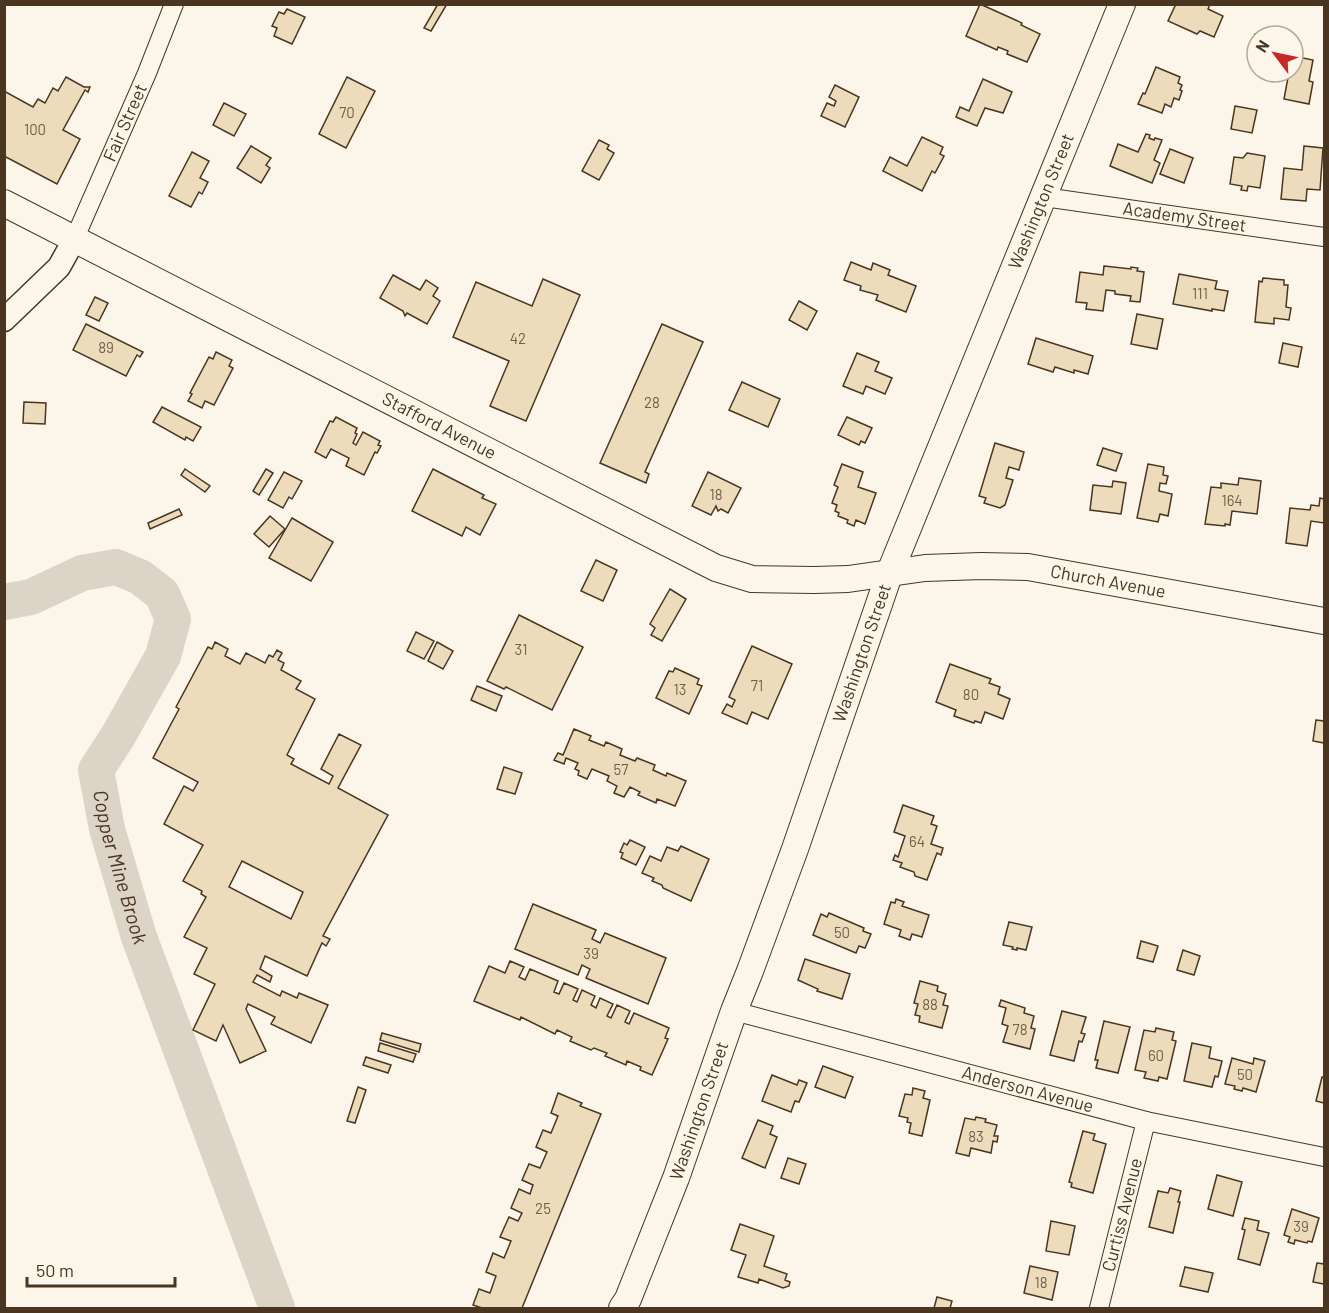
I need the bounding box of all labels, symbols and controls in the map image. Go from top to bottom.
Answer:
north arrow [1245,24,1305,84]
text: N [1251,36,1273,55]
street label: Fair Street [98,80,151,165]
house number: 70 [339,103,355,121]
house number: 100 [24,120,46,138]
street label: Washington Street [1003,130,1078,272]
street label: Academy Street [1122,196,1248,236]
house number: 111 [1192,284,1208,302]
house number: 42 [510,329,526,347]
house number: 89 [98,338,114,356]
street label: Stafford Avenue [379,387,500,464]
house number: 28 [644,393,660,411]
house number: 18 [709,485,723,503]
house number: 164 [1221,491,1243,509]
street label: Church Avenue [1049,559,1168,602]
street label: Washington Street [827,581,895,725]
house number: 31 [515,640,527,658]
house number: 71 [751,676,763,694]
house number: 13 [674,680,686,698]
house number: 80 [963,685,979,703]
house number: 57 [614,760,628,778]
water label: Copper Mine Brook [89,788,154,947]
house number: 64 [909,832,925,850]
house number: 50 [834,923,850,941]
house number: 39 [583,944,599,962]
house number: 88 [922,995,938,1013]
house number: 78 [1013,1020,1027,1038]
street label: Washington Street [664,1038,733,1183]
house number: 60 [1148,1046,1164,1064]
street label: Anderson Avenue [960,1060,1096,1117]
house number: 50 [1237,1065,1253,1083]
house number: 83 [968,1127,984,1145]
street label: Curtiss Avenue [1097,1155,1146,1274]
house number: 25 [535,1199,551,1217]
house number: 39 [1293,1217,1309,1235]
scale bar [27,1250,176,1288]
text: 50 m [36,1259,74,1281]
house number: 18 [1034,1273,1048,1291]

